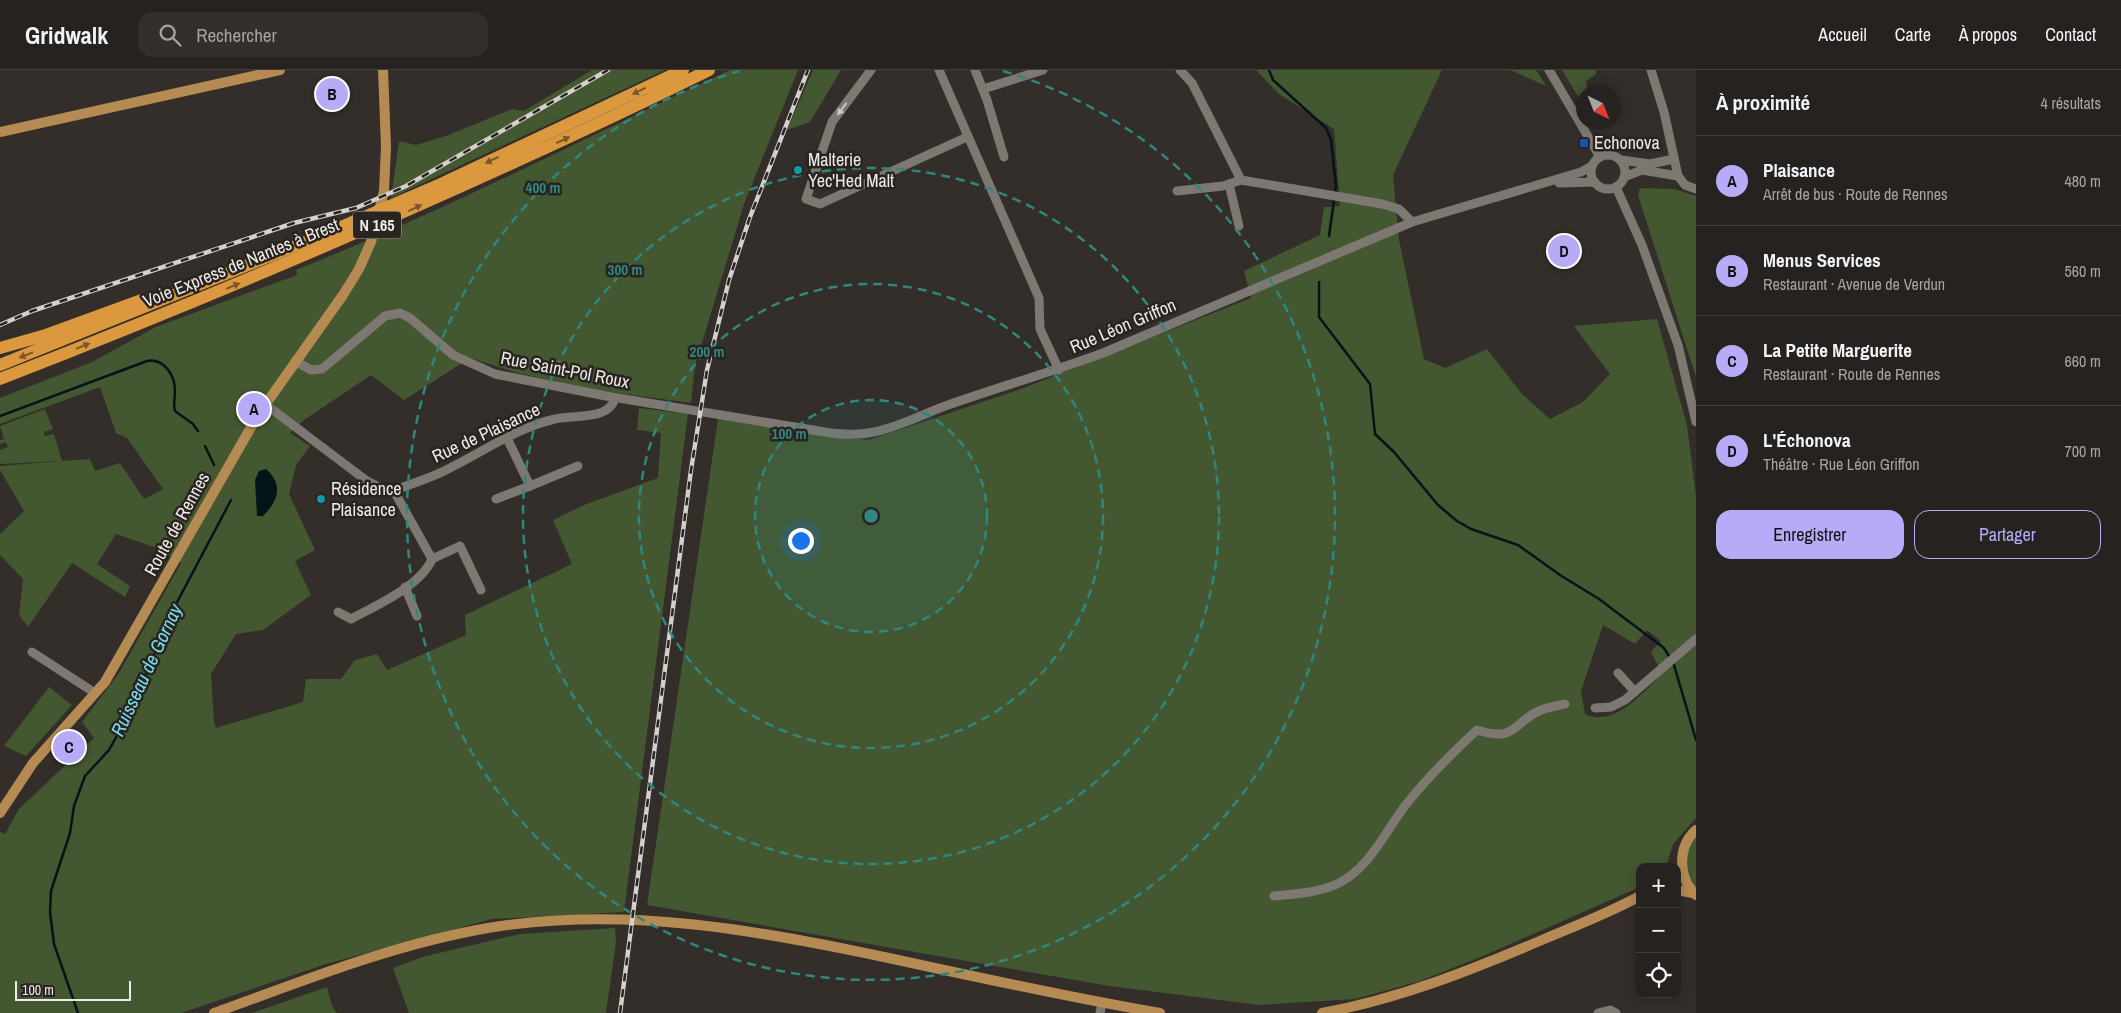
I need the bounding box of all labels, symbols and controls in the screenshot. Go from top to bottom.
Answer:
search box [138,12,488,57]
text: Gridwalk [25,19,108,51]
icon: search [156,21,184,49]
text: Rechercher [196,22,277,48]
text: Accueil [1818,22,1867,47]
text: Carte [1895,22,1931,47]
text: À propos [1959,22,2017,47]
text: Contact [2045,22,2096,47]
pin: B [316,75,348,113]
north arrow [1576,85,1621,130]
one-way arrow [632,87,646,95]
text: À proximité [1716,88,1810,117]
text: 4 résultats [2040,92,2101,114]
one-way arrow [837,102,847,116]
place label: Echonova [1594,130,1660,155]
one-way arrow [556,136,570,144]
marker: Echonova [1578,137,1590,149]
place label: Malterie Yec'Hed Malt [808,147,894,193]
one-way arrow [485,157,499,165]
text: Plaisance [1763,157,1835,183]
marker: Malterie Yec'Hed Malt [792,164,804,176]
text: A [1727,170,1737,192]
text: 480 m [2065,170,2101,192]
text: 400 m [526,177,560,198]
text: Arrêt de bus · Route de Rennes [1763,183,1948,205]
one-way arrow [408,204,422,212]
street label: Voie Express de Nantes à Brest [139,212,342,313]
road number: N 165 [353,212,401,238]
pin: D [1548,232,1580,270]
text: Menus Services [1763,247,1881,273]
text: 300 m [608,259,642,280]
text: B [1727,260,1737,282]
text: 560 m [2065,260,2101,282]
text: Restaurant · Avenue de Verdun [1763,273,1945,295]
one-way arrow [226,281,240,289]
street label: Rue Léon Griffon [1066,292,1180,359]
text: La Petite Marguerite [1763,337,1912,363]
text: 200 m [690,341,724,362]
one-way arrow [75,342,90,349]
street label: Rue Saint-Pol Roux [499,345,632,394]
text: C [1727,350,1737,372]
text: 660 m [2065,350,2101,372]
one-way arrow [18,352,33,359]
text: Restaurant · Route de Rennes [1763,363,1940,385]
pin: A [238,390,270,428]
street label: Rue de Plaisance [428,397,544,468]
text: 100 m [772,423,806,444]
text: L'Échonova [1763,427,1851,453]
text: D [1727,440,1737,462]
text: 700 m [2065,440,2101,462]
text: Théâtre · Rue Léon Griffon [1763,453,1920,475]
street label: Route de Rennes [138,467,215,580]
place label: Résidence Plaisance [331,476,402,522]
marker: Résidence Plaisance [315,493,327,505]
centre of rings [862,507,880,525]
button: Enregistrer [1716,510,1904,559]
button: Partager [1914,510,2101,559]
your location [788,528,814,554]
water label: Ruisseau de Gornay [104,599,188,740]
pin: C [53,728,85,766]
map controls [1636,863,1681,998]
button: + [1636,863,1681,908]
button: − [1636,908,1681,953]
button: locate [1636,953,1681,998]
scale bar [15,978,131,1001]
text: 100 m [22,981,54,999]

